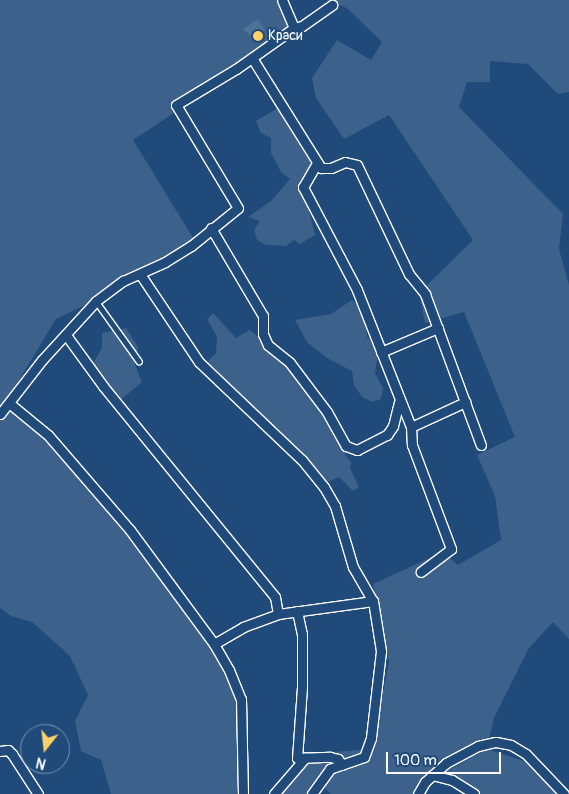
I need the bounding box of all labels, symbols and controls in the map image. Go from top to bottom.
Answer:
place label: Краси [268,28,303,44]
marker: Краси [252,30,264,42]
north arrow [20,724,70,774]
scale bar [389,742,504,774]
text: 100 m [394,751,437,770]
text: N [34,753,48,772]

